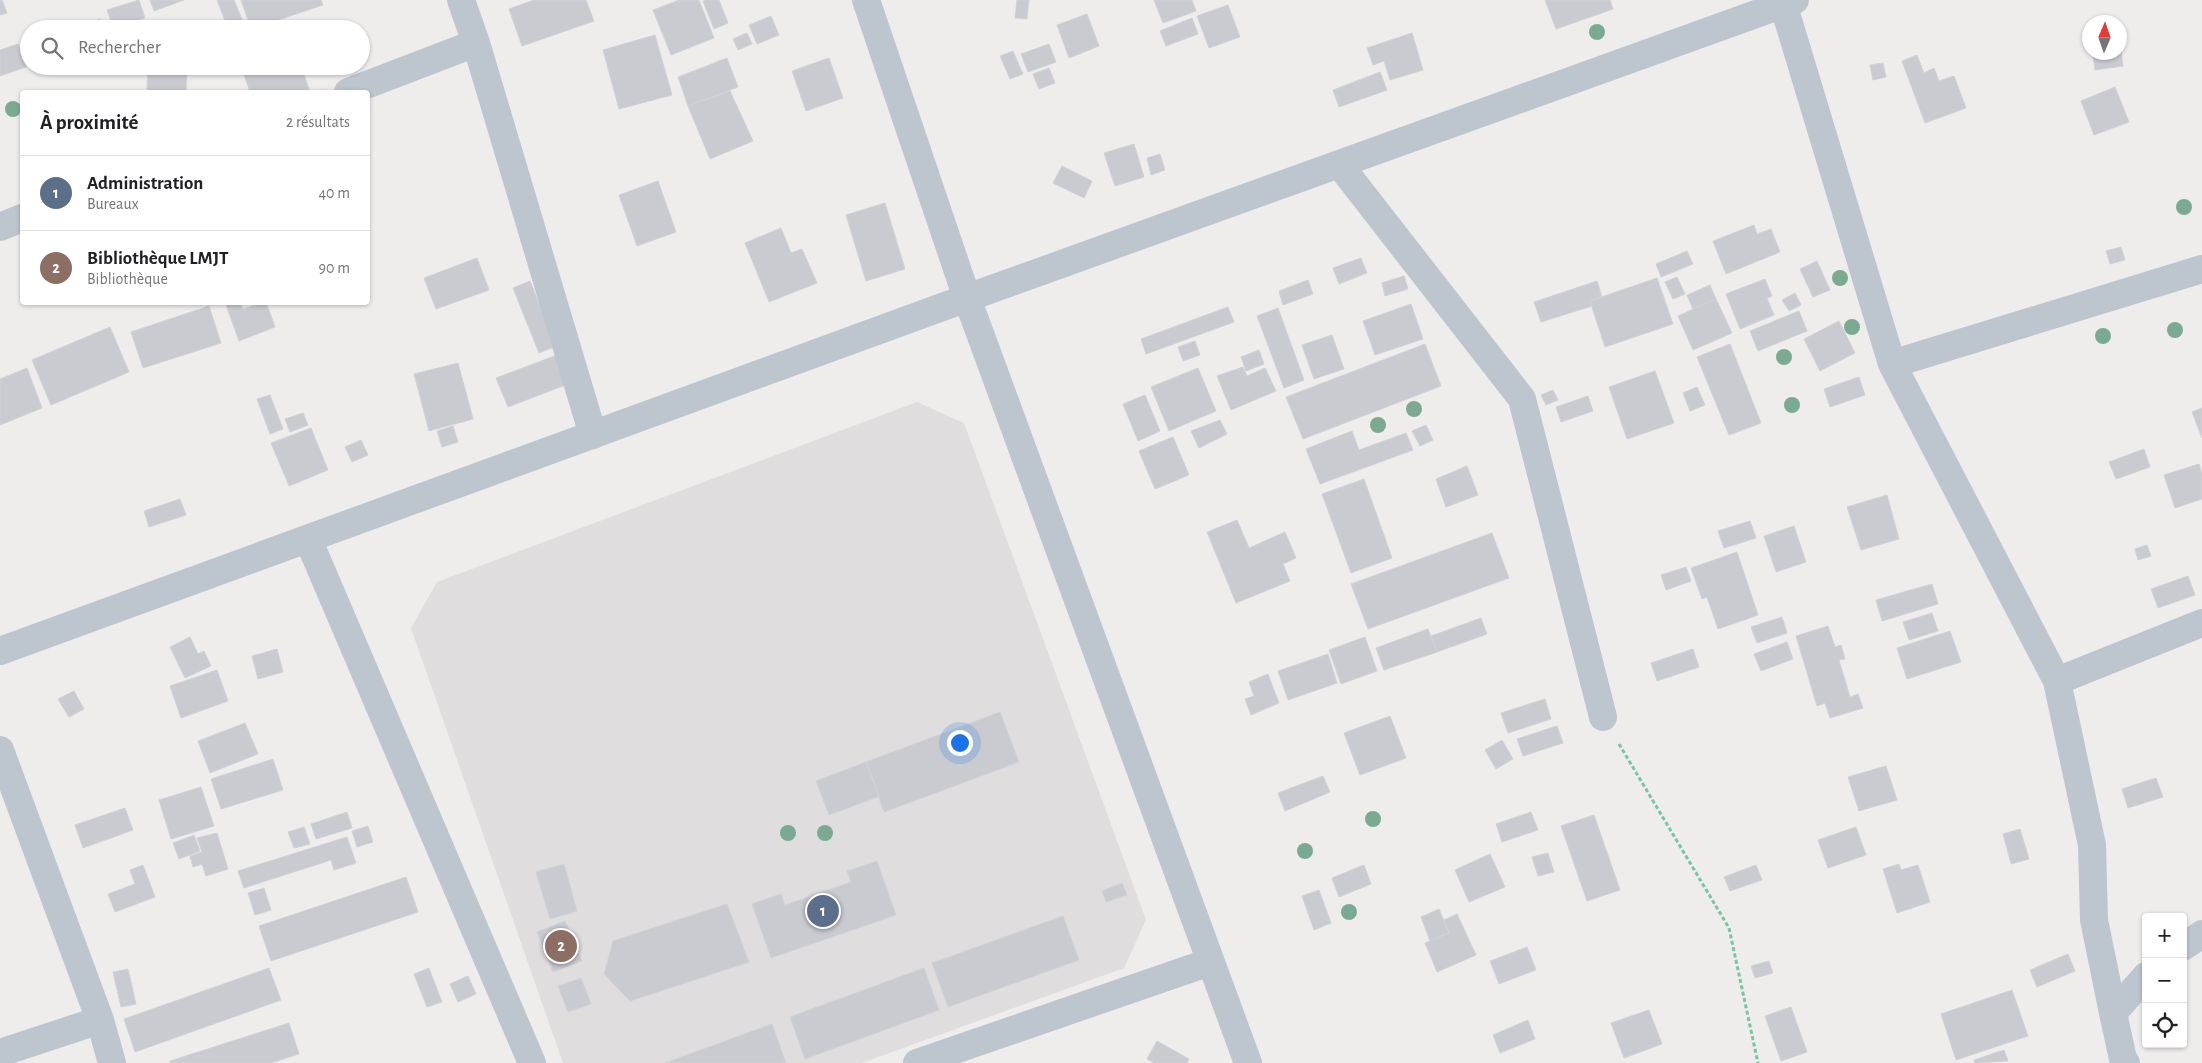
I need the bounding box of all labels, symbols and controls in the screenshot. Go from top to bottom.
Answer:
north arrow [2082,15,2127,60]
search box [20,20,370,75]
icon: search [38,34,66,62]
text: Rechercher [78,38,161,57]
text: À proximité [40,112,138,133]
text: 2 résultats [286,114,350,130]
text: Administration [87,174,203,193]
text: 1 [53,185,59,201]
text: 40 m [318,185,350,201]
text: Bureaux [87,196,139,212]
text: Bibliothèque LMJT [87,249,229,268]
text: 2 [52,260,60,276]
text: 90 m [319,260,350,276]
text: Bibliothèque [87,271,168,287]
your location [947,730,973,756]
pin: 1 [807,892,839,930]
map controls [2142,913,2187,1048]
button: + [2142,913,2187,958]
pin: 2 [545,927,577,965]
button: − [2142,958,2187,1003]
button: locate [2142,1003,2187,1048]

